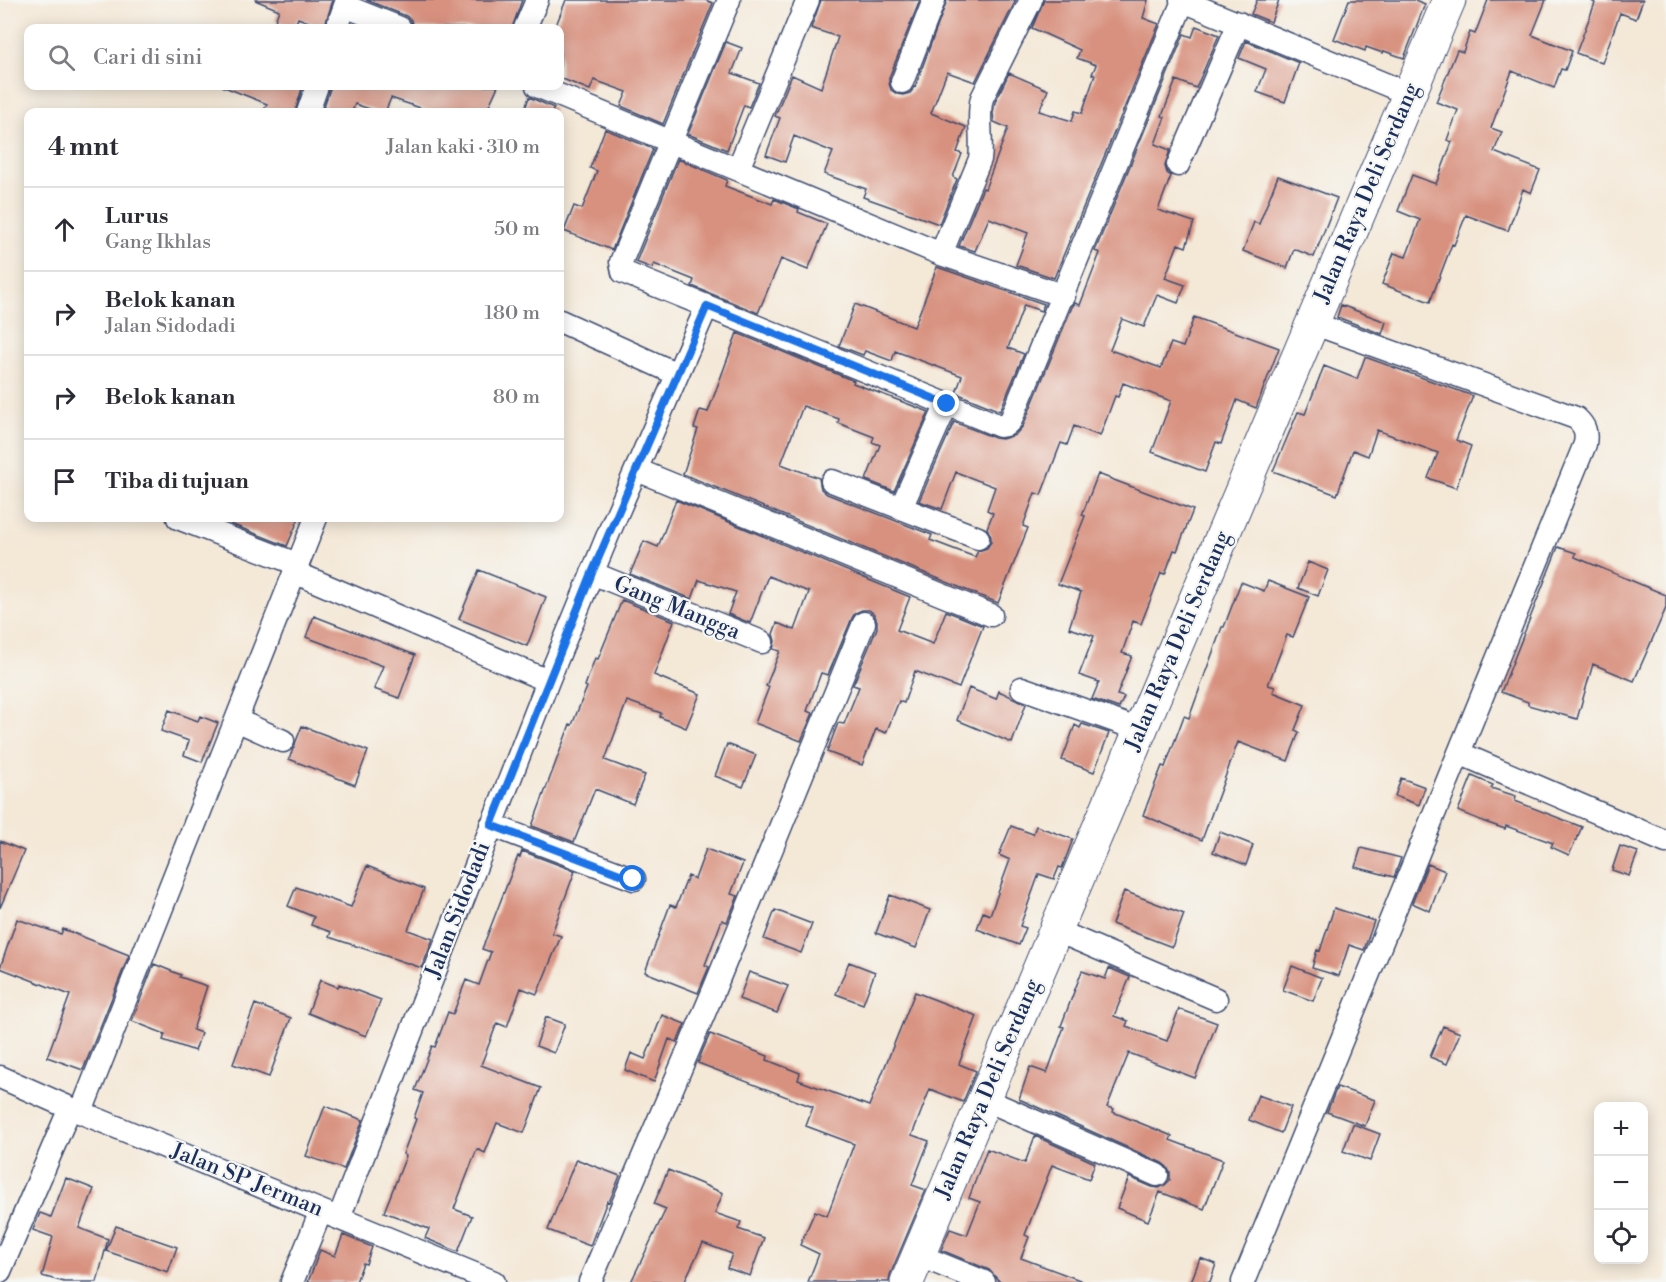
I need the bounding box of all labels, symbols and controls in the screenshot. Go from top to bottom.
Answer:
search box [24,24,564,90]
icon: search [45,41,78,74]
text: Cari di sini [93,44,203,71]
street label: Jalan Raya Deli Serdang [1308,78,1426,308]
text: 4 mnt [48,131,118,163]
text: Jalan kaki · 310 m [386,135,540,160]
text: Lurus [105,203,168,230]
icon: ahead [48,213,81,246]
text: 50 m [494,217,540,242]
text: Gang Ikhlas [105,230,211,255]
text: Belok kanan [105,287,235,314]
icon: right [48,297,81,330]
text: 180 m [485,301,540,326]
text: Jalan Sidodadi [105,314,236,339]
icon: right [48,381,81,414]
text: Belok kanan [105,384,235,411]
text: 80 m [493,385,540,410]
route end [933,390,959,416]
icon: arrive [48,465,81,498]
text: Tiba di tujuan [105,468,249,495]
street label: Jalan Raya Deli Serdang [1119,526,1237,756]
street label: Gang Mangga [610,570,745,646]
street label: Jalan Sidodadi [419,838,496,983]
route start [619,865,645,891]
street label: Jalan Raya Deli Serdang [929,974,1047,1204]
map controls [1594,1102,1648,1264]
button: + [1594,1102,1648,1156]
street label: Jalan SP Jerman [166,1137,327,1223]
button: − [1594,1156,1648,1210]
button: locate [1594,1210,1648,1264]

